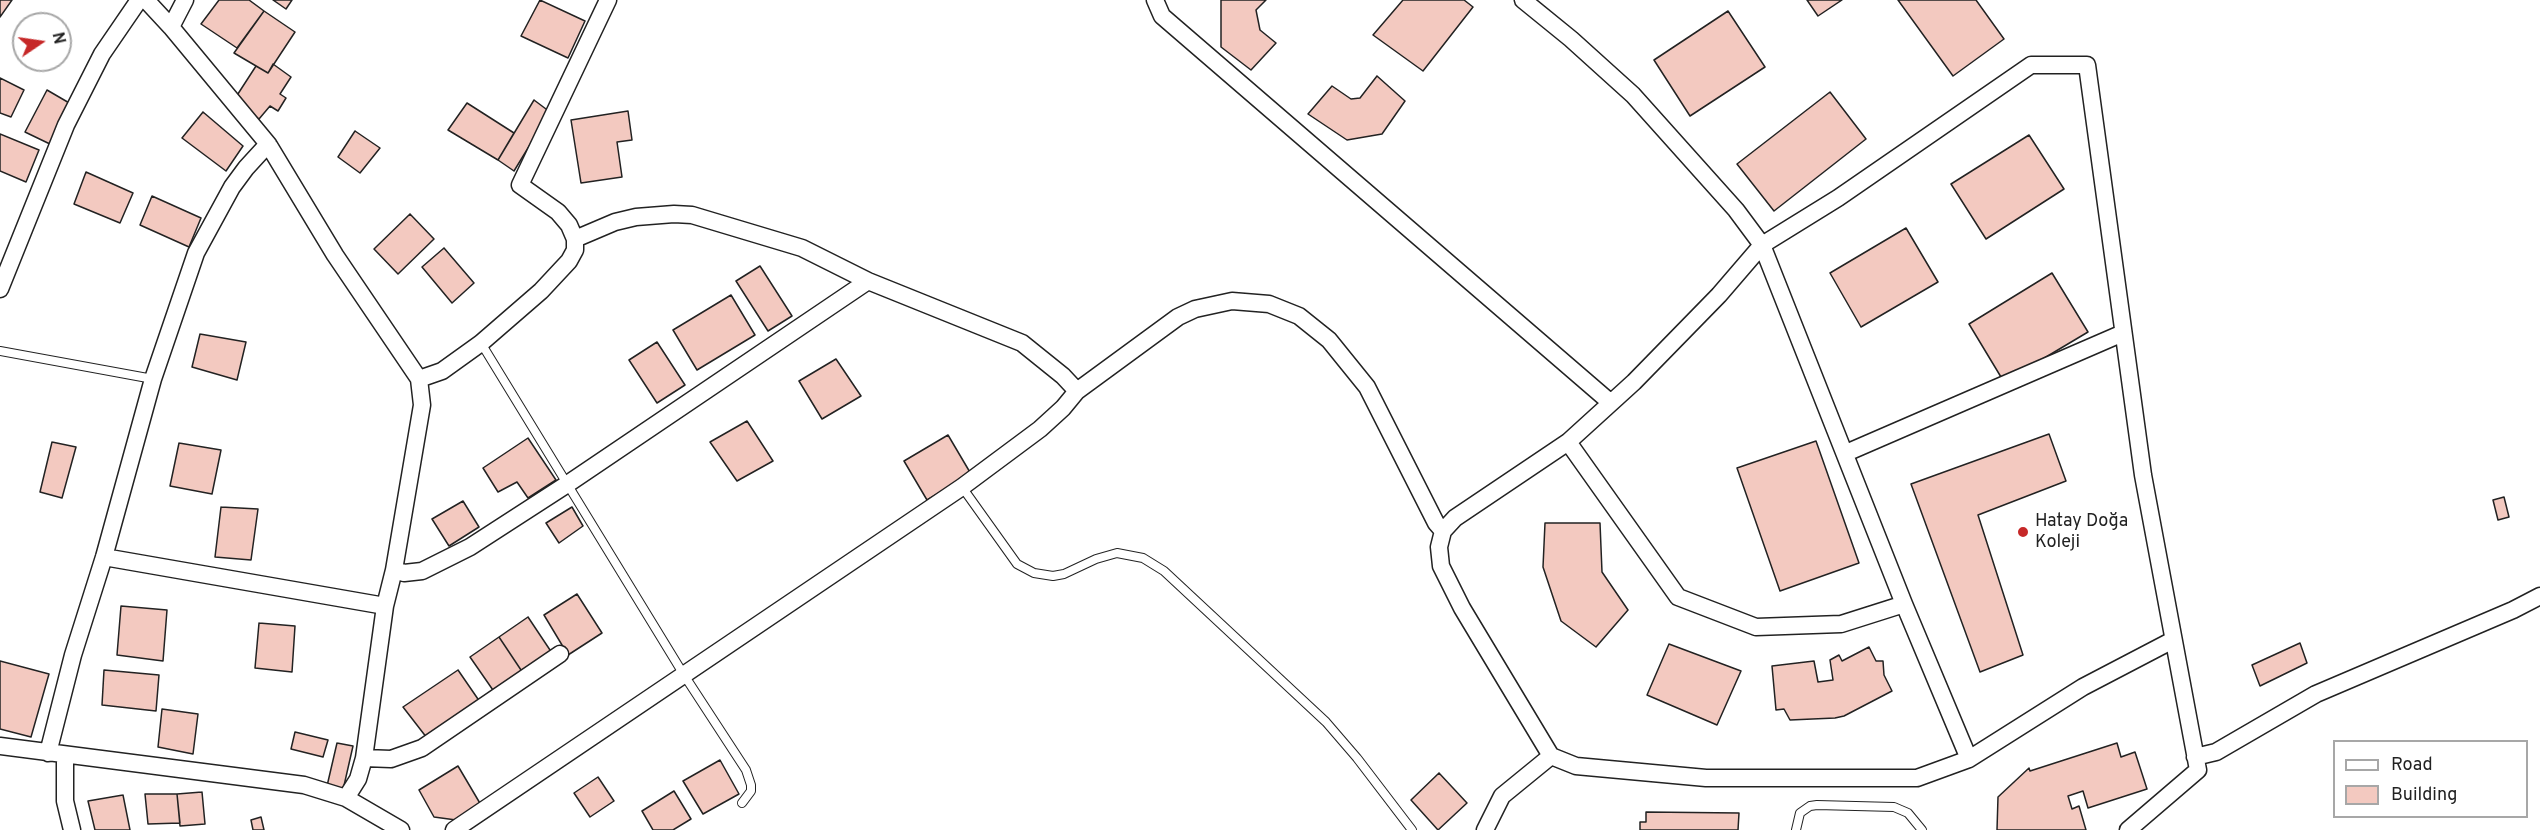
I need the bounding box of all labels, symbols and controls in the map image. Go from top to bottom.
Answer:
north arrow [12,12,72,72]
text: N [47,31,69,46]
place label: Hatay Doğa Koleji [2035,511,2128,554]
marker: Hatay Doğa Koleji [2016,525,2030,539]
legend [2333,740,2528,818]
text: Road [2391,754,2433,777]
text: Building [2391,784,2457,807]

